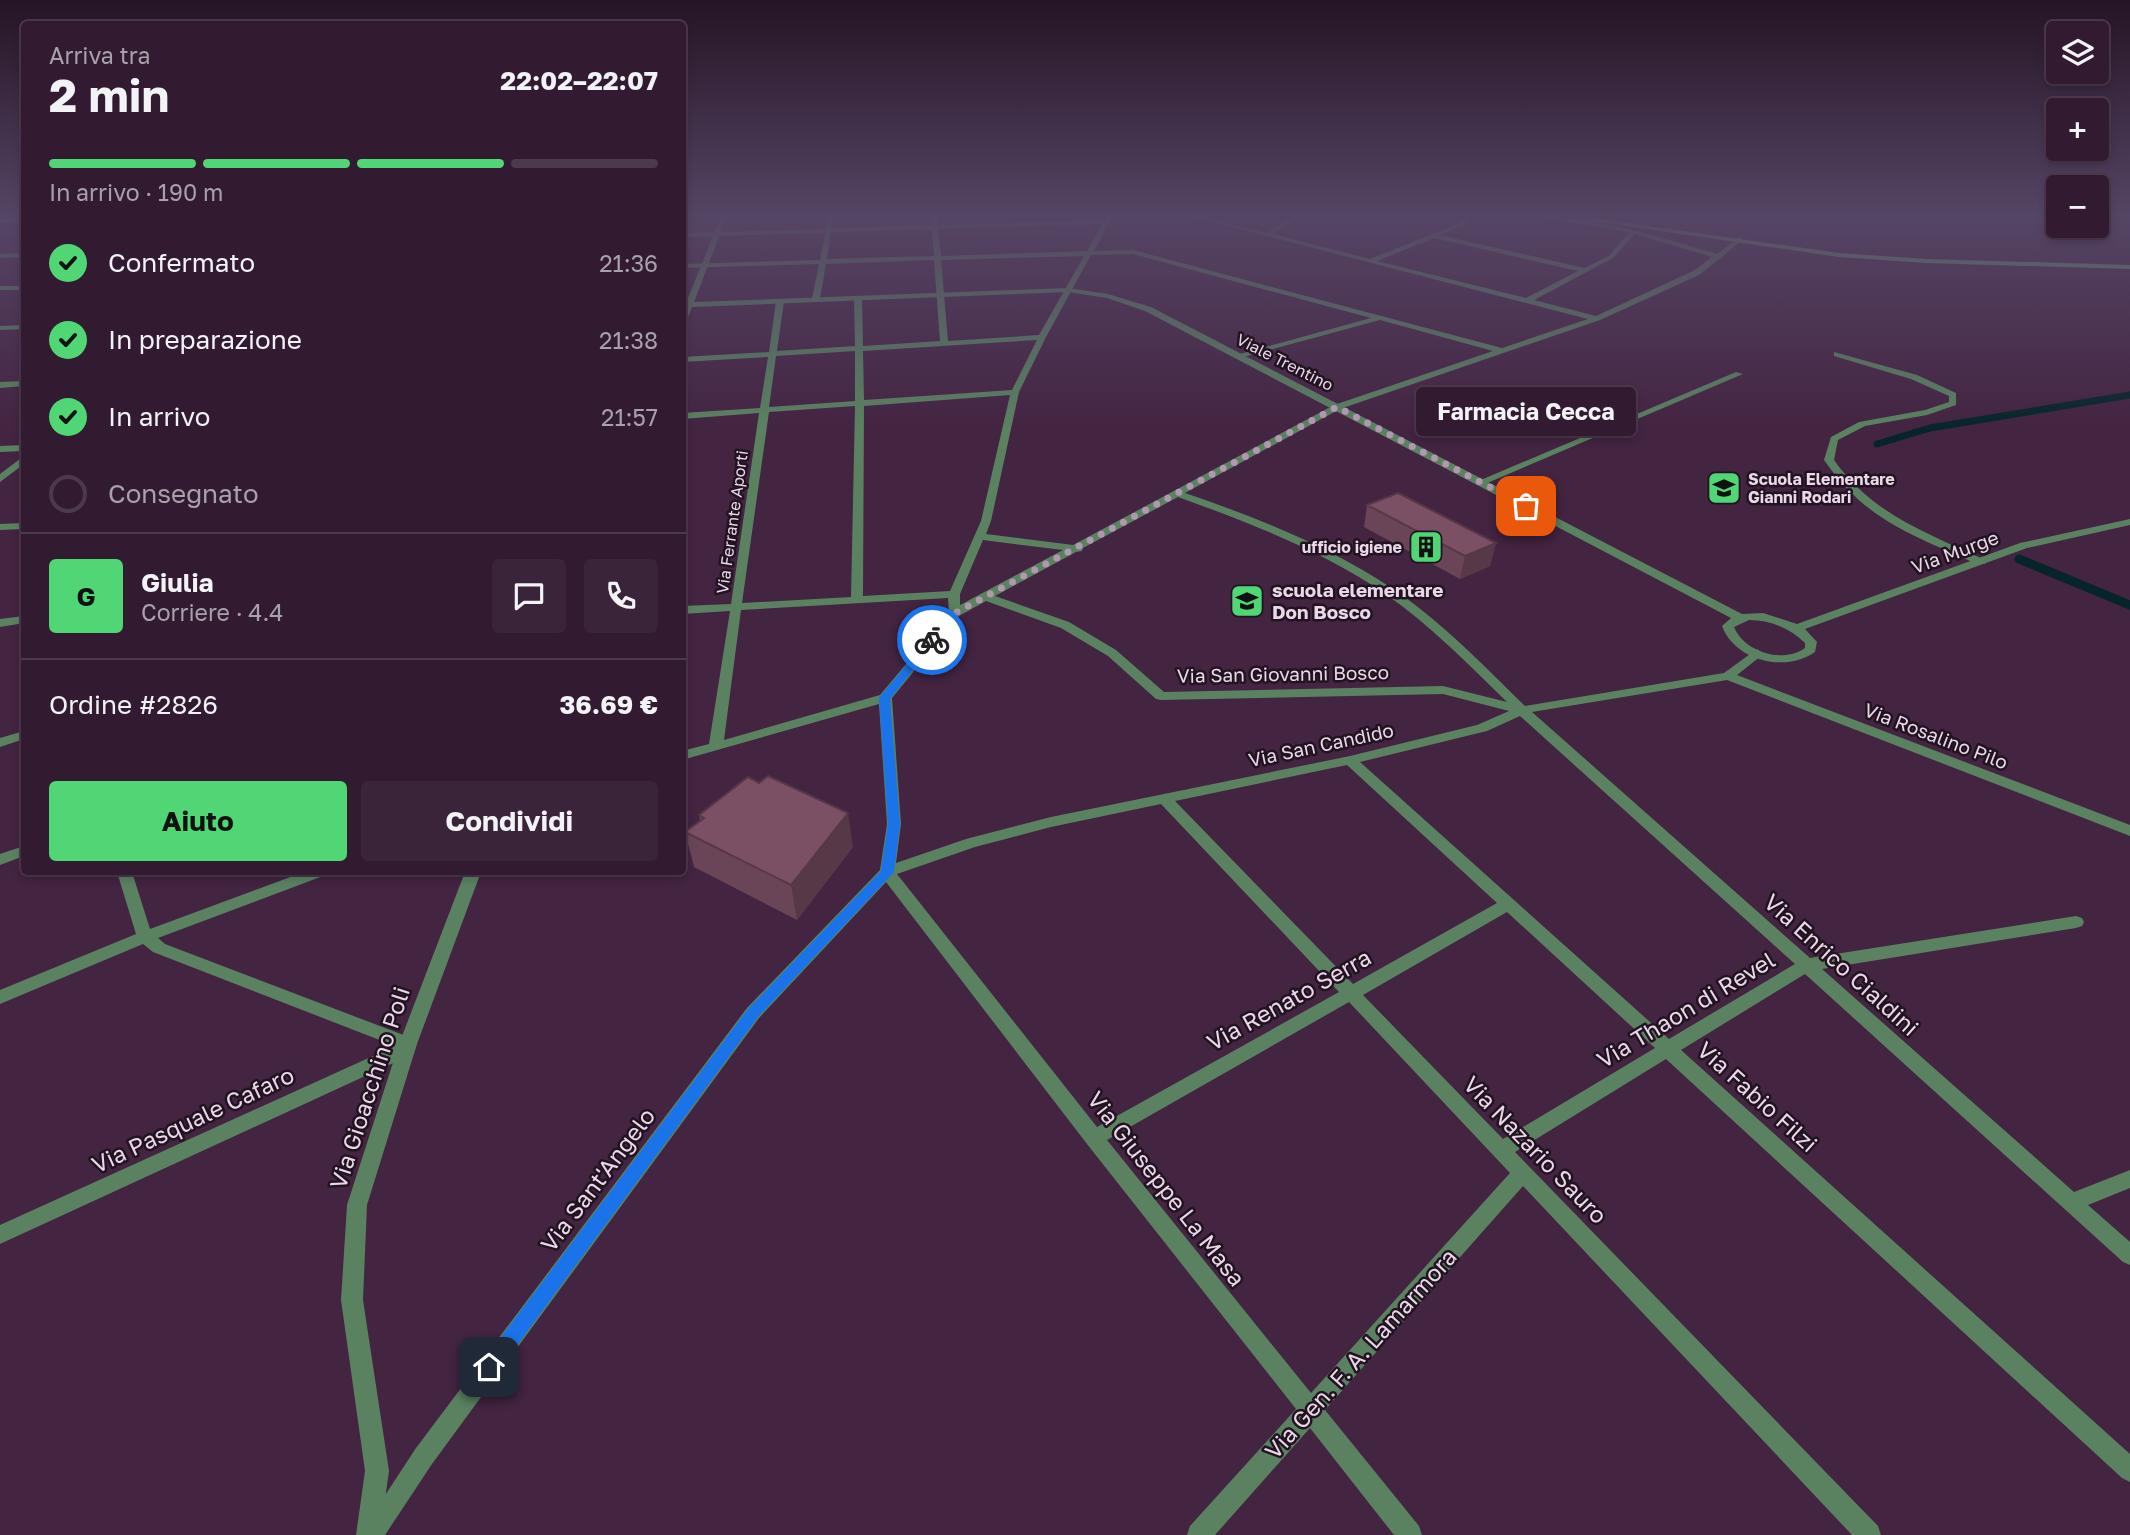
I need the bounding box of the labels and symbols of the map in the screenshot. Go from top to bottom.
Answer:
street label: Viale Trentino [1233,329,1337,395]
callout: Farmacia Cecca [1416,387,1636,436]
street label: Via Ferrante Aporti [712,449,752,595]
school or university icon: Scuola Elementare Gianni Rodari [1705,469,1743,507]
place label: Scuola Elementare Gianni Rodari [1748,469,1895,507]
pin [1496,476,1556,536]
street label: Via Murge [1908,525,2002,578]
building icon: ufficio igiene [1407,528,1445,566]
place label: ufficio igiene [1302,537,1402,557]
place label: scuola elementare Don Bosco [1272,578,1443,623]
school or university icon: scuola elementare Don Bosco [1228,582,1266,620]
courier [897,605,967,675]
street label: Via San Giovanni Bosco [1177,660,1389,687]
street label: Via Rosalino Pilo [1861,698,2011,774]
street label: Via San Candido [1246,718,1396,771]
street label: Via Enrico Cialdini [1759,888,1925,1041]
street label: Via Renato Serra [1201,942,1376,1056]
street label: Via Thaon di Revel [1591,945,1780,1073]
street label: Via Gioacchino Poli [323,983,415,1192]
street label: Via Fabio Filzi [1692,1035,1823,1157]
street label: Via Pasquale Cafaro [87,1060,298,1178]
street label: Via Nazario Sauro [1458,1070,1613,1229]
street label: Via Giuseppe La Masa [1082,1085,1252,1291]
street label: Via Sant'Angelo [534,1102,660,1257]
street label: Via Gen. F. A. Lamarmora [1258,1242,1462,1464]
pin [459,1337,519,1397]

